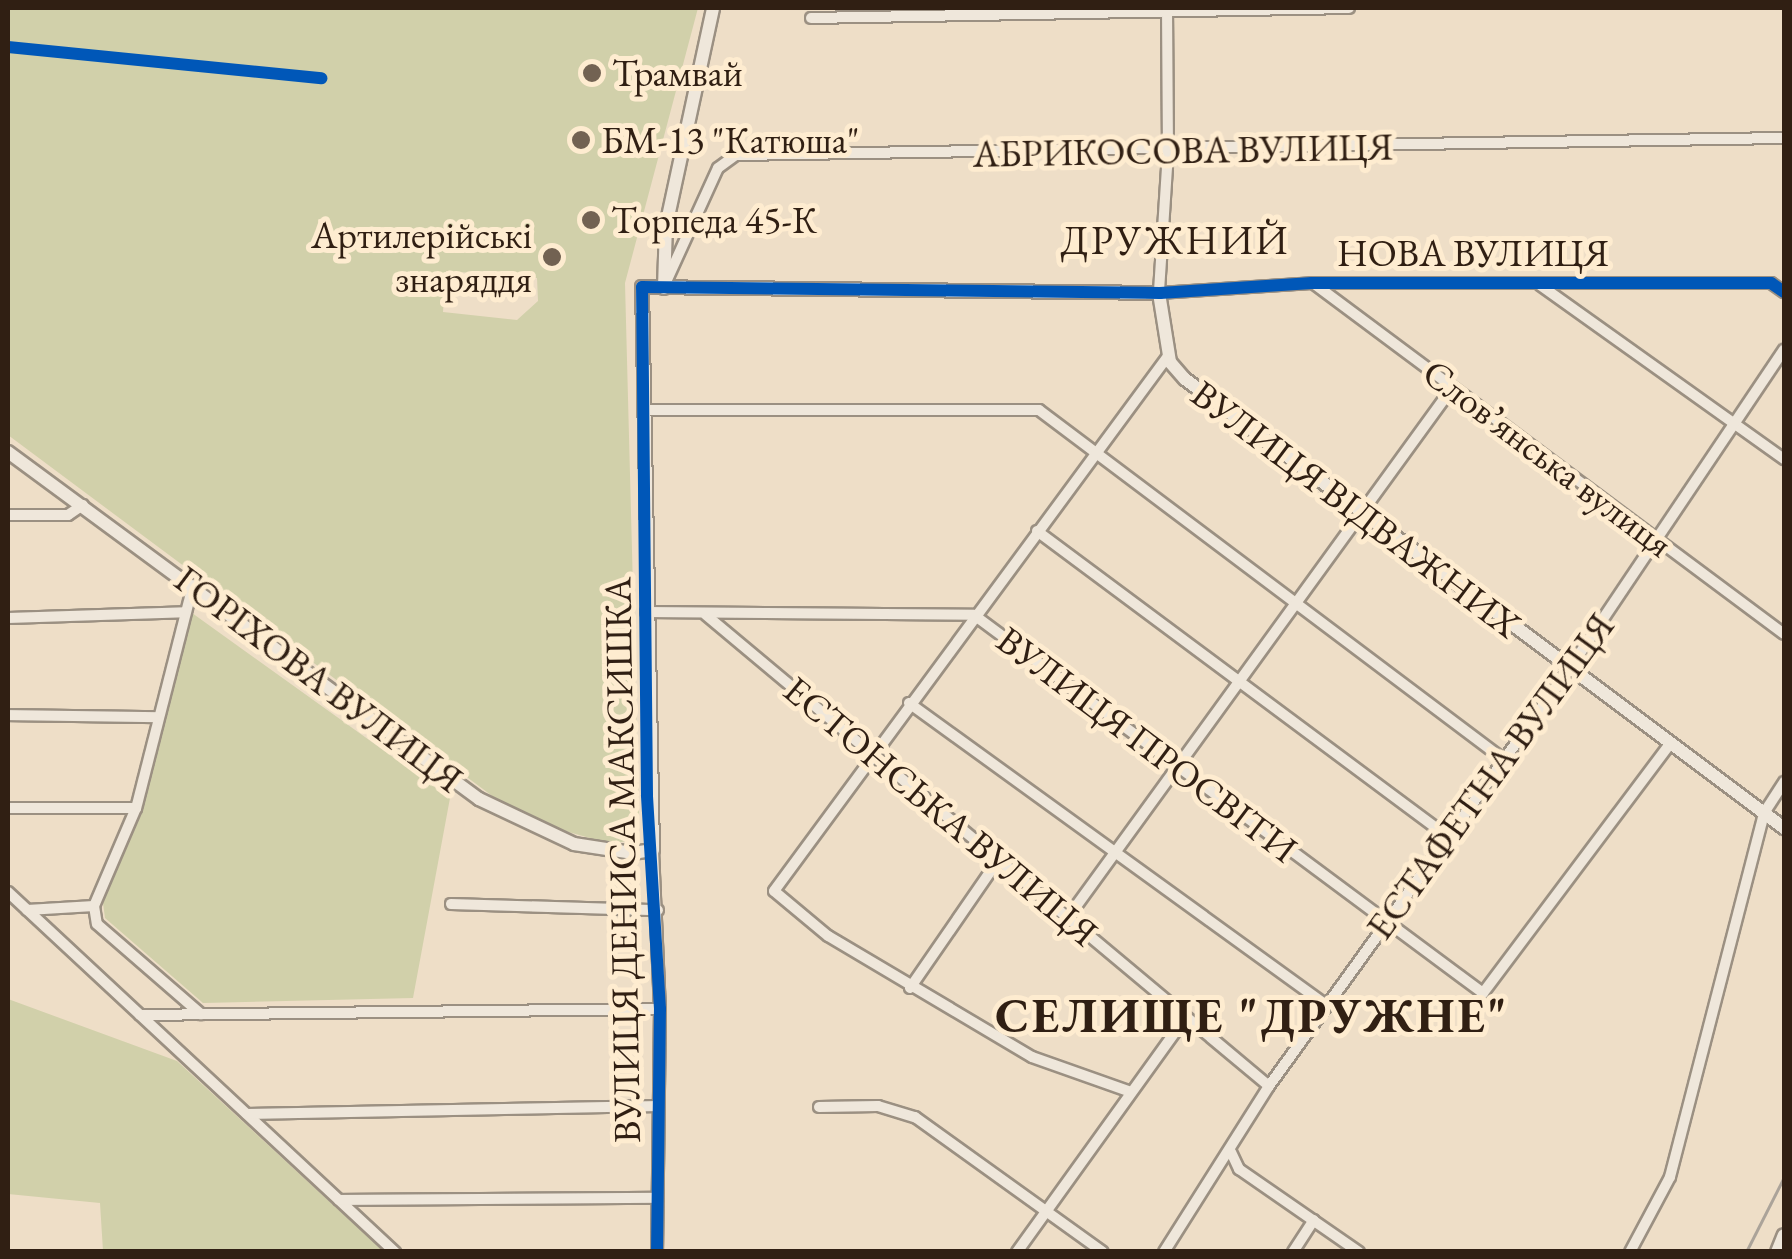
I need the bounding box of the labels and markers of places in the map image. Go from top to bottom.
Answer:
place label: Трамвай [612,50,743,96]
marker: Трамвай [581,62,603,84]
place label: БМ-13 "Катюша" [601,117,859,163]
marker: БМ-13 "Катюша" [570,129,592,151]
place label: Торпеда 45-К [611,197,817,243]
marker: Торпеда 45-К [580,209,602,231]
place label: Артилерійські знаряддя [311,212,532,302]
marker: Артилерійські знаряддя [541,246,563,268]

